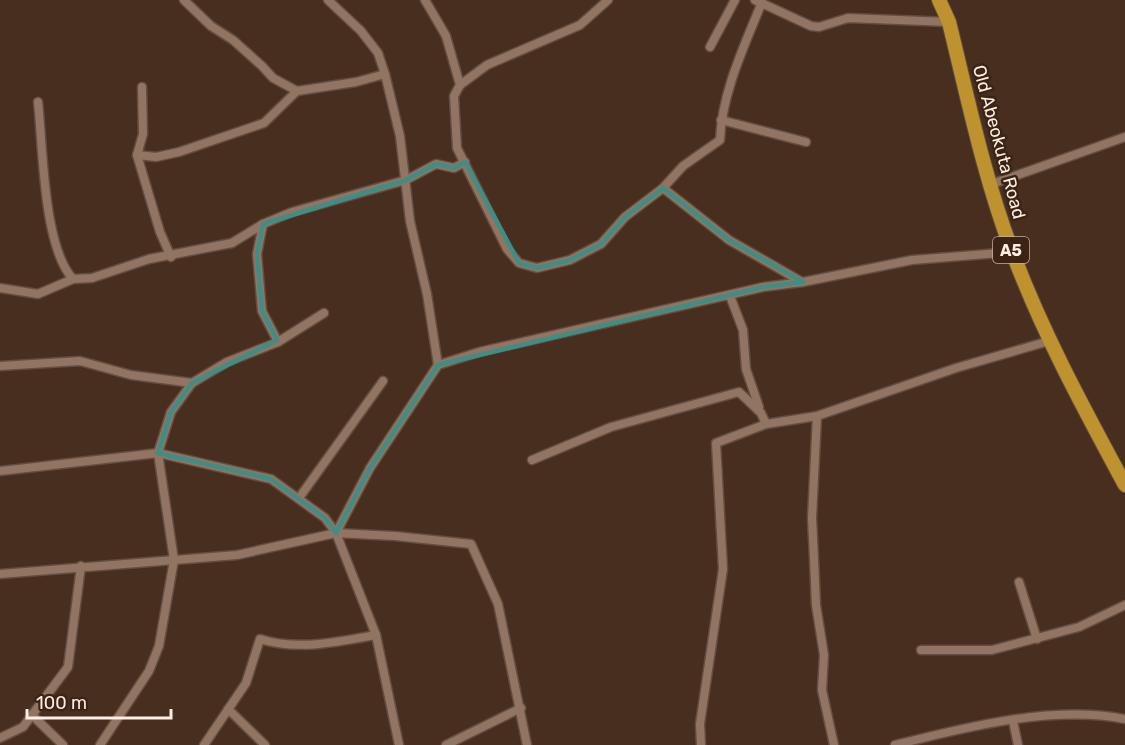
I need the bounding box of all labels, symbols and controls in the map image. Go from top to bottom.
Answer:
street label: Old Abeokuta Road [968,63,1030,221]
road number: A5 [993,237,1029,263]
scale bar [27,682,171,720]
text: 100 m [36,692,87,714]

